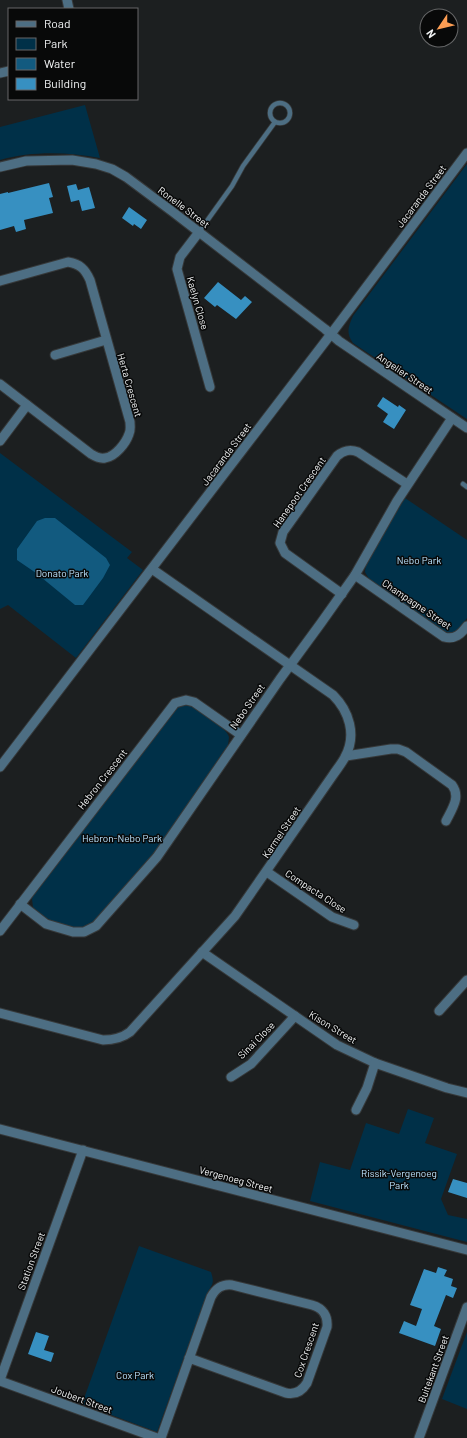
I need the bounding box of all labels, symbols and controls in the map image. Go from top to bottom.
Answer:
legend [8,8,138,100]
north arrow [419,8,459,48]
text: Road [44,16,71,30]
text: N [423,27,438,41]
text: Park [44,36,68,50]
text: Water [44,56,76,70]
text: Building [44,76,86,90]
street label: Jacaranda Street [394,162,449,230]
street label: Ronelle Street [156,184,212,230]
street label: Kaelyn Close [185,275,211,331]
street label: Angelier Street [375,350,436,396]
street label: Herta Crescent [115,352,145,419]
street label: Jacaranda Street [199,420,254,488]
street label: Hanepoot Crescent [270,454,328,530]
park label: Nebo Park [397,554,441,566]
park label: Donato Park [36,567,88,579]
street label: Champagne Street [380,576,454,632]
street label: Nebo Street [227,681,267,731]
street label: Hebron Crescent [75,746,129,811]
street label: Karmel Street [259,803,303,860]
park label: Hebron-Nebo Park [82,832,162,844]
street label: Compacta Close [283,867,349,915]
street label: Kison Street [307,1008,359,1046]
street label: Sinai Close [235,1019,277,1061]
street label: Vergenoeg Street [198,1163,274,1195]
park label: Rissik-Vergenoeg Park [361,1167,437,1191]
street label: Station Street [15,1230,47,1292]
street label: Cox Crescent [291,1321,321,1379]
street label: Buitekant Street [415,1333,451,1405]
park label: Cox Park [116,1369,154,1381]
street label: Joubert Street [50,1382,114,1416]

